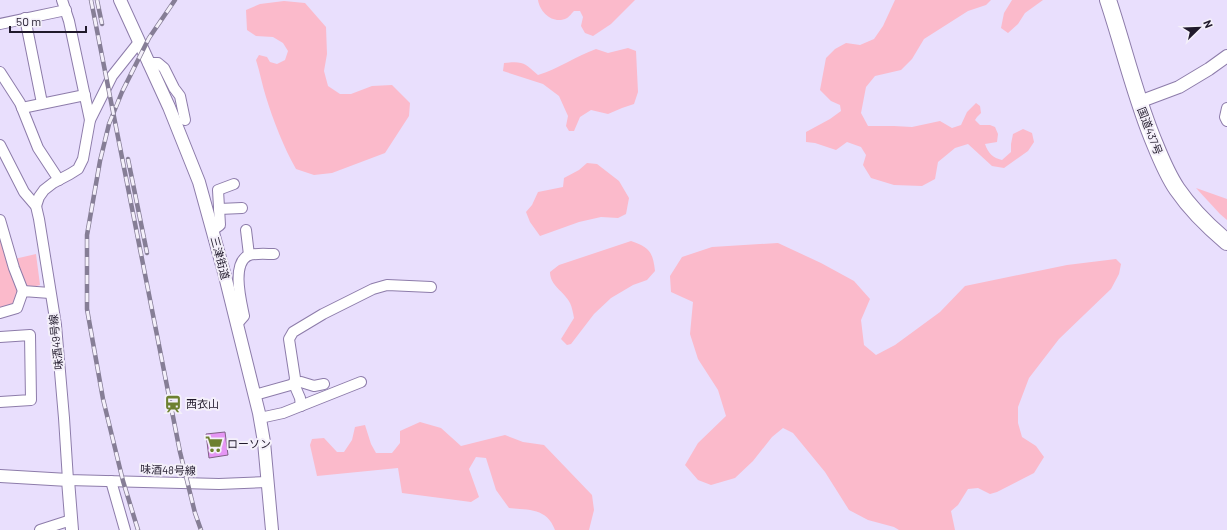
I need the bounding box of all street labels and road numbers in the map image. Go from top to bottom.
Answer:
street label: 国道437号 [1135,105,1165,156]
street label: 三津街道 [209,235,232,281]
street label: 味酒49号線 [46,314,65,370]
street label: 味酒48号線 [140,462,196,477]

